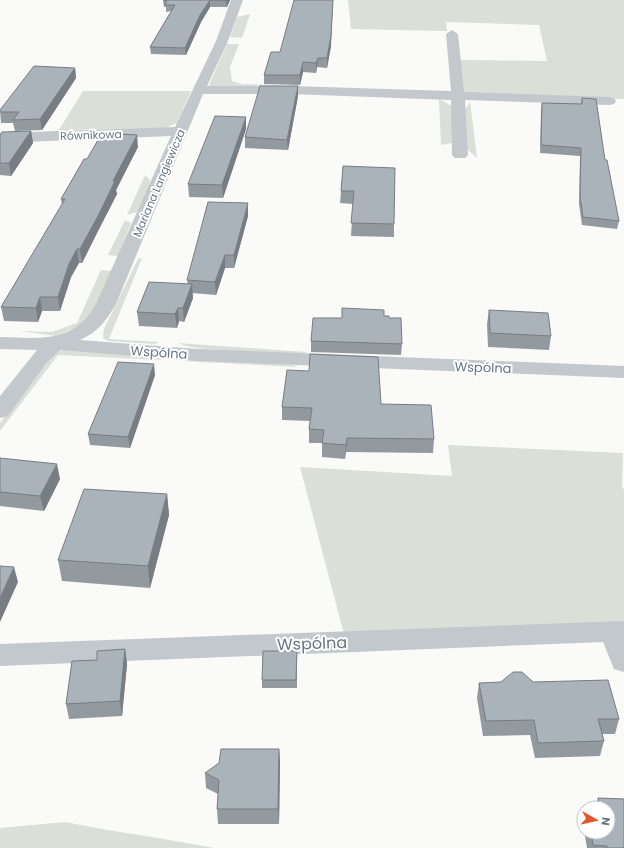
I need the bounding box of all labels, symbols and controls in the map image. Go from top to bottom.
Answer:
street label: Równikowa [60,126,122,144]
street label: Mariana Langiewicza [129,127,189,239]
street label: Wspólna [130,341,188,364]
street label: Wspólna [454,357,512,378]
street label: Wspólna [277,631,347,656]
north arrow [576,800,616,840]
text: N [597,816,614,827]

